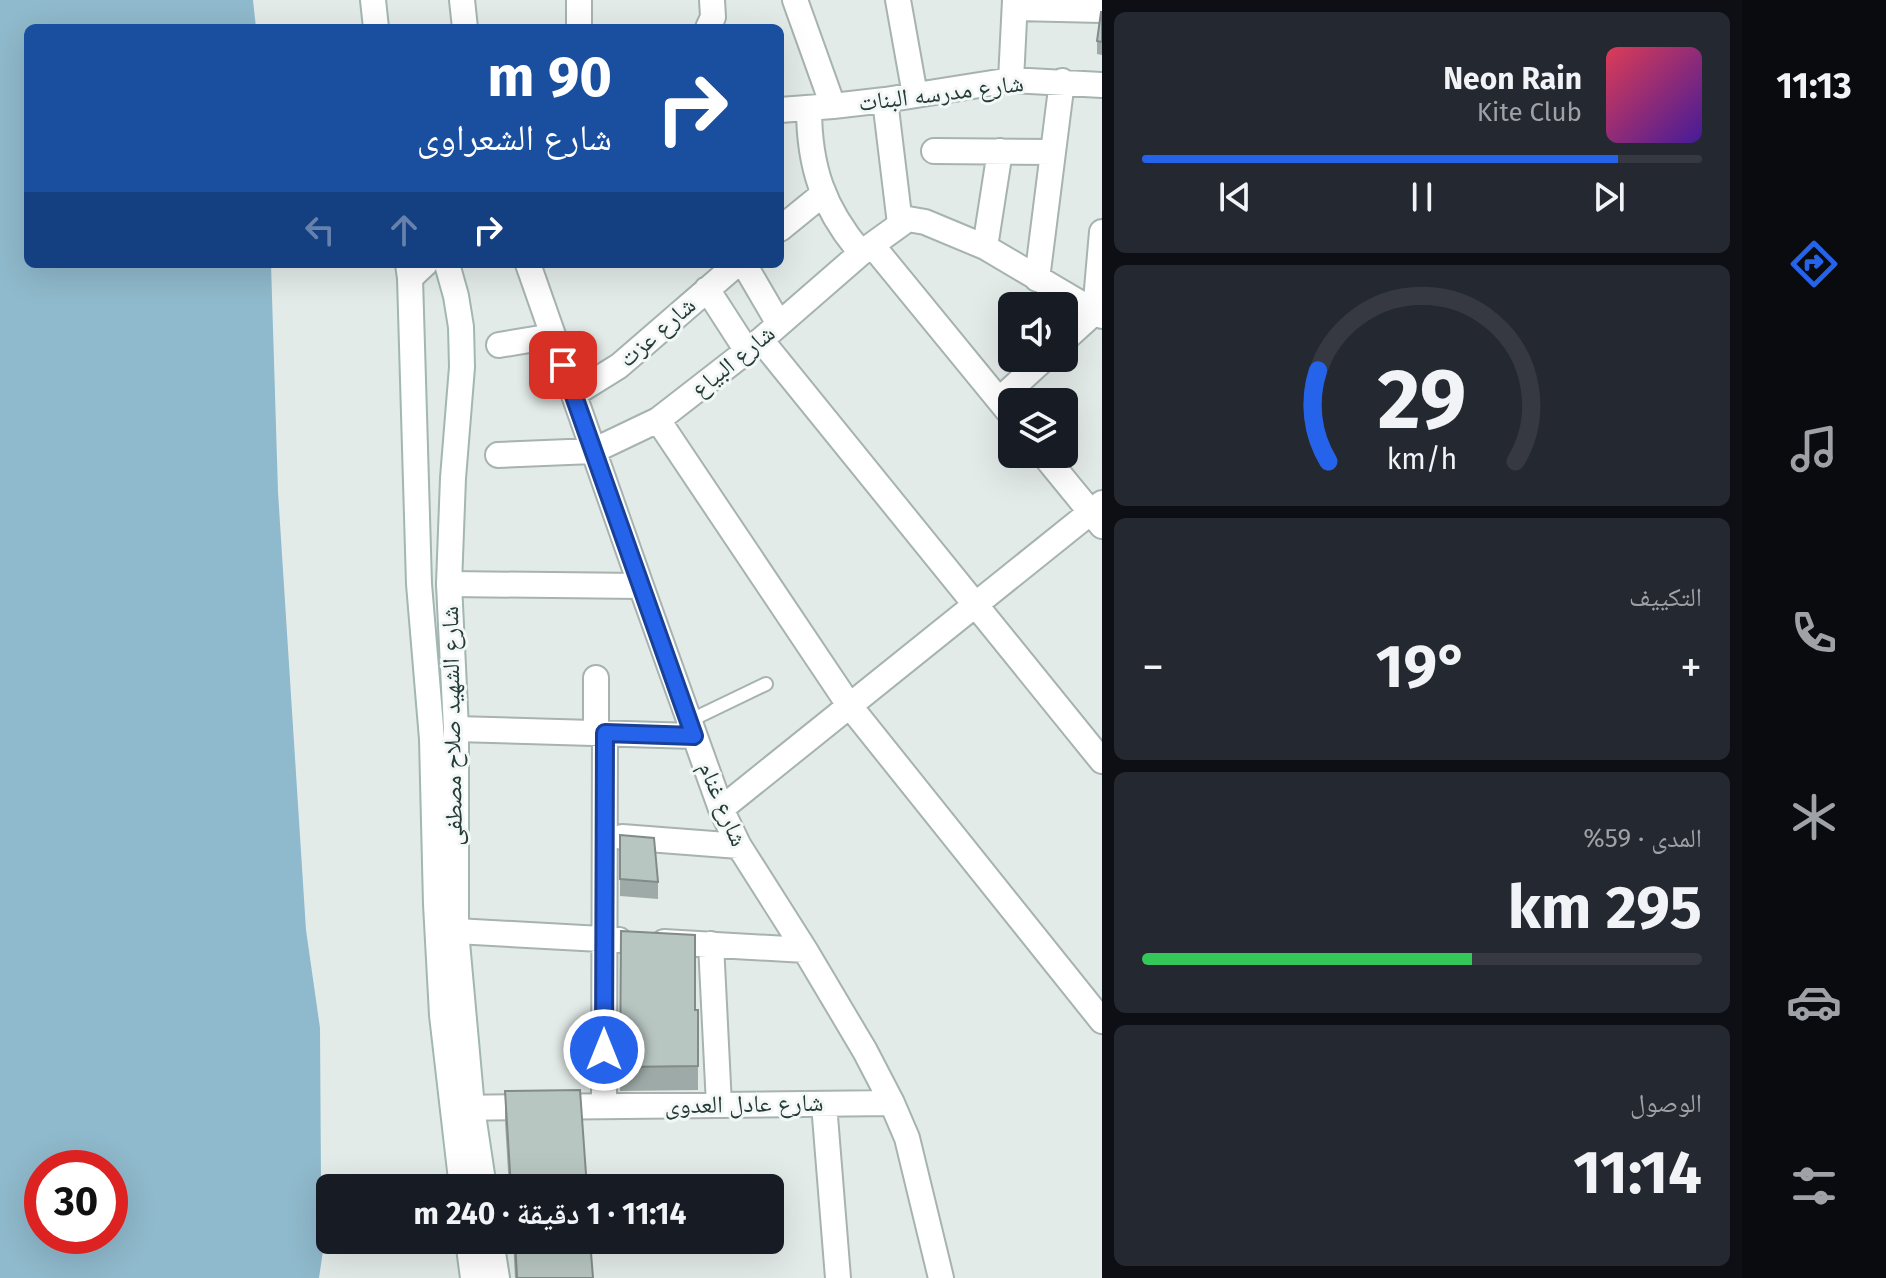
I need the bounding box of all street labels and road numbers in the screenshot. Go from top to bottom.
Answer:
street label: شارع مدرسه البنات [857,69,1025,118]
street label: شارع عزت [613,291,702,374]
street label: شارع البياع [686,319,781,404]
street label: شارع الشهيد صلاح مصطفى [436,606,469,846]
street label: شارع غنام [691,758,753,851]
street label: شارع عادل العدوى [664,1089,824,1120]

